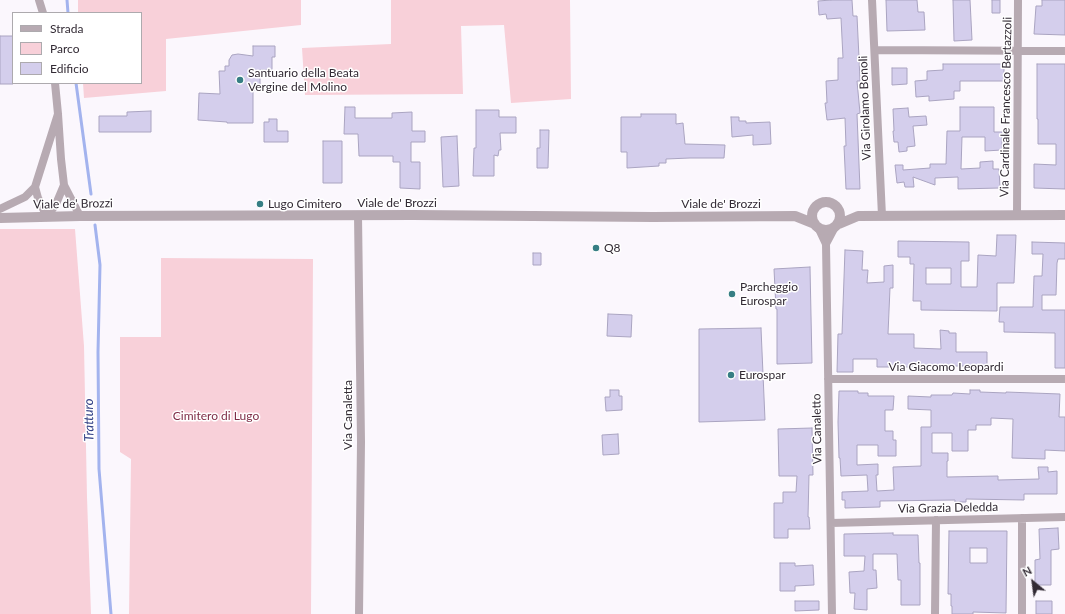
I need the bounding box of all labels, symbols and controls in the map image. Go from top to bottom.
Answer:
legend [12,12,142,84]
street label: Via Cardinale Francesco Bertazzoli [997,17,1015,197]
text: Strada [50,21,83,36]
text: Parco [50,41,80,56]
street label: Via Girolamo Bonoli [856,55,874,161]
text: Edificio [50,61,89,76]
place label: Santuario della Beata Vergine del Molino [248,66,359,94]
marker: Santuario della Beata Vergine del Molino [235,75,245,85]
street label: Viale de' Brozzi [33,196,113,212]
street label: Viale de' Brozzi [357,196,437,210]
place label: Lugo Cimitero [268,197,342,211]
street label: Viale de' Brozzi [681,197,761,211]
marker: Lugo Cimitero [255,199,265,209]
place label: Q8 [604,241,621,255]
marker: Q8 [591,243,601,253]
place label: Parcheggio Eurospar [740,280,798,308]
marker: Parcheggio Eurospar [727,289,737,299]
street label: Via Giacomo Leopardi [888,360,1004,374]
place label: Eurospar [739,368,786,382]
marker: Eurospar [726,370,736,380]
street label: Via Canaletta [341,380,355,450]
street label: Via Canaletto [809,393,825,465]
water label: Tratturo [81,398,97,442]
park label: Cimitero di Lugo [173,409,259,423]
street label: Via Grazia Deledda [898,500,998,516]
north arrow [1013,562,1053,602]
text: N [1020,563,1034,579]

